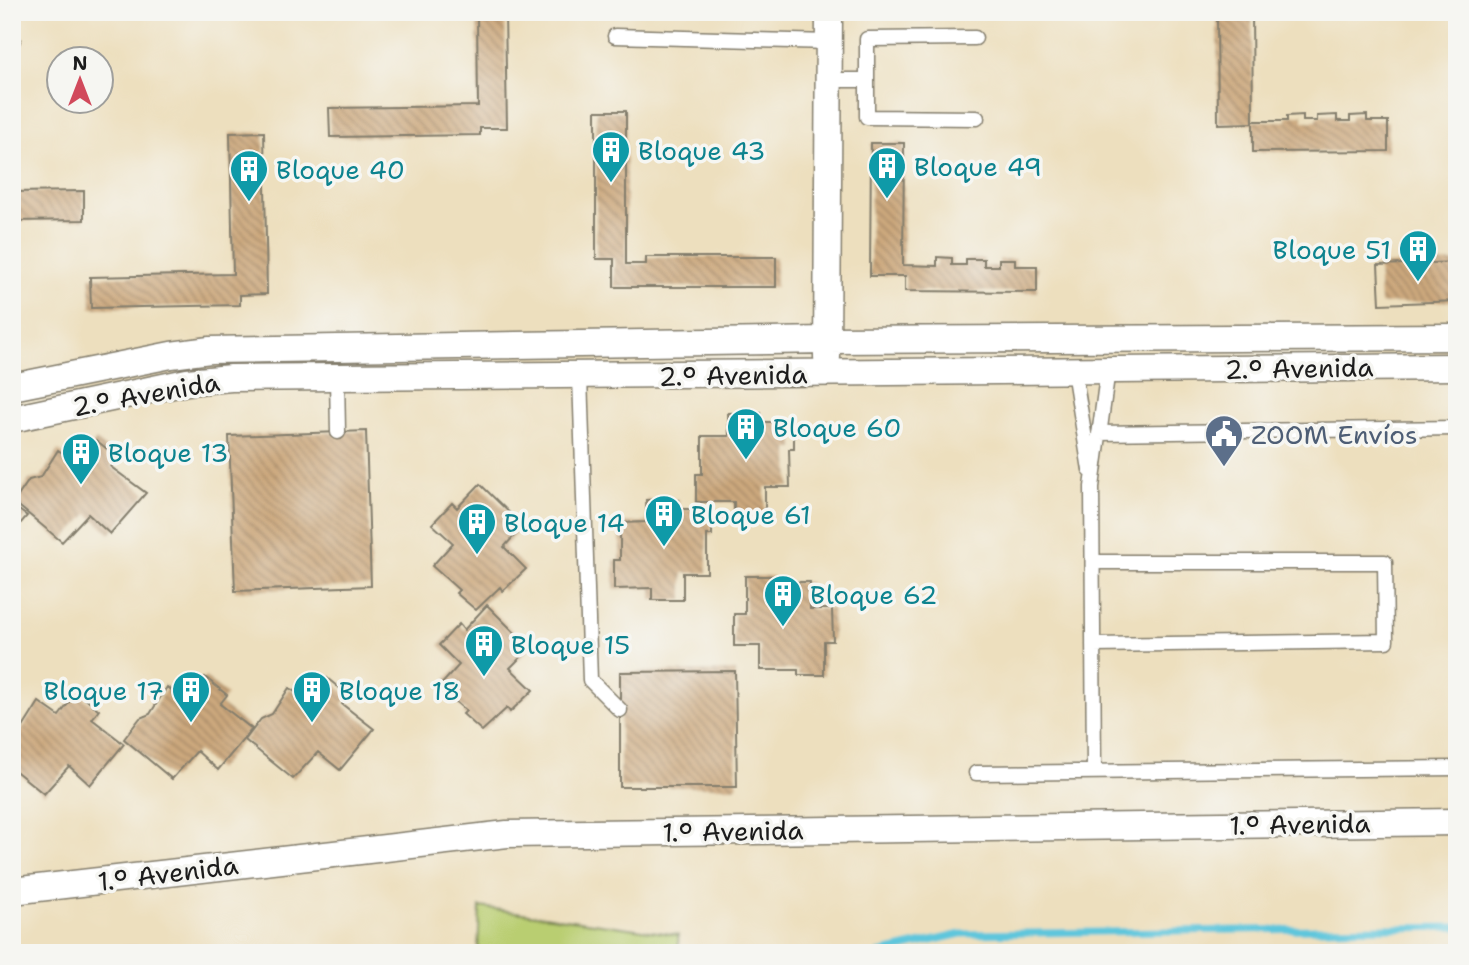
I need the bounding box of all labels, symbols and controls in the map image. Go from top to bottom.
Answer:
north arrow [46,46,116,116]
text: N [72,51,88,76]
building icon: Bloque 43 [590,129,632,184]
place label: Bloque 43 [638,133,765,168]
building icon: Bloque 49 [866,145,908,200]
building icon: Bloque 40 [228,148,270,203]
place label: Bloque 49 [914,149,1042,184]
place label: Bloque 40 [276,152,405,187]
building icon: Bloque 51 [1397,228,1439,283]
place label: Bloque 51 [1273,232,1391,267]
street label: 2.° Avenida [1224,349,1374,387]
street label: 2.° Avenida [658,356,808,394]
street label: 2.° Avenida [70,364,222,424]
building icon: Bloque 60 [725,406,767,461]
place label: Bloque 60 [773,410,901,445]
public building icon: ZOOM Envíos [1203,413,1245,468]
place label: ZOOM Envíos [1251,417,1418,452]
building icon: Bloque 13 [60,431,102,486]
place label: Bloque 13 [108,435,229,470]
building icon: Bloque 61 [643,493,685,548]
place label: Bloque 61 [691,497,811,532]
building icon: Bloque 14 [456,501,498,556]
place label: Bloque 14 [504,505,625,540]
building icon: Bloque 62 [762,573,804,628]
place label: Bloque 62 [810,577,938,612]
building icon: Bloque 15 [463,623,505,678]
place label: Bloque 15 [511,627,630,662]
building icon: Bloque 17 [170,669,212,724]
building icon: Bloque 18 [291,669,333,724]
place label: Bloque 17 [44,673,164,708]
place label: Bloque 18 [339,673,460,708]
street label: 1.° Avenida [1229,805,1371,843]
street label: 1.° Avenida [662,812,804,850]
street label: 1.° Avenida [96,847,240,899]

